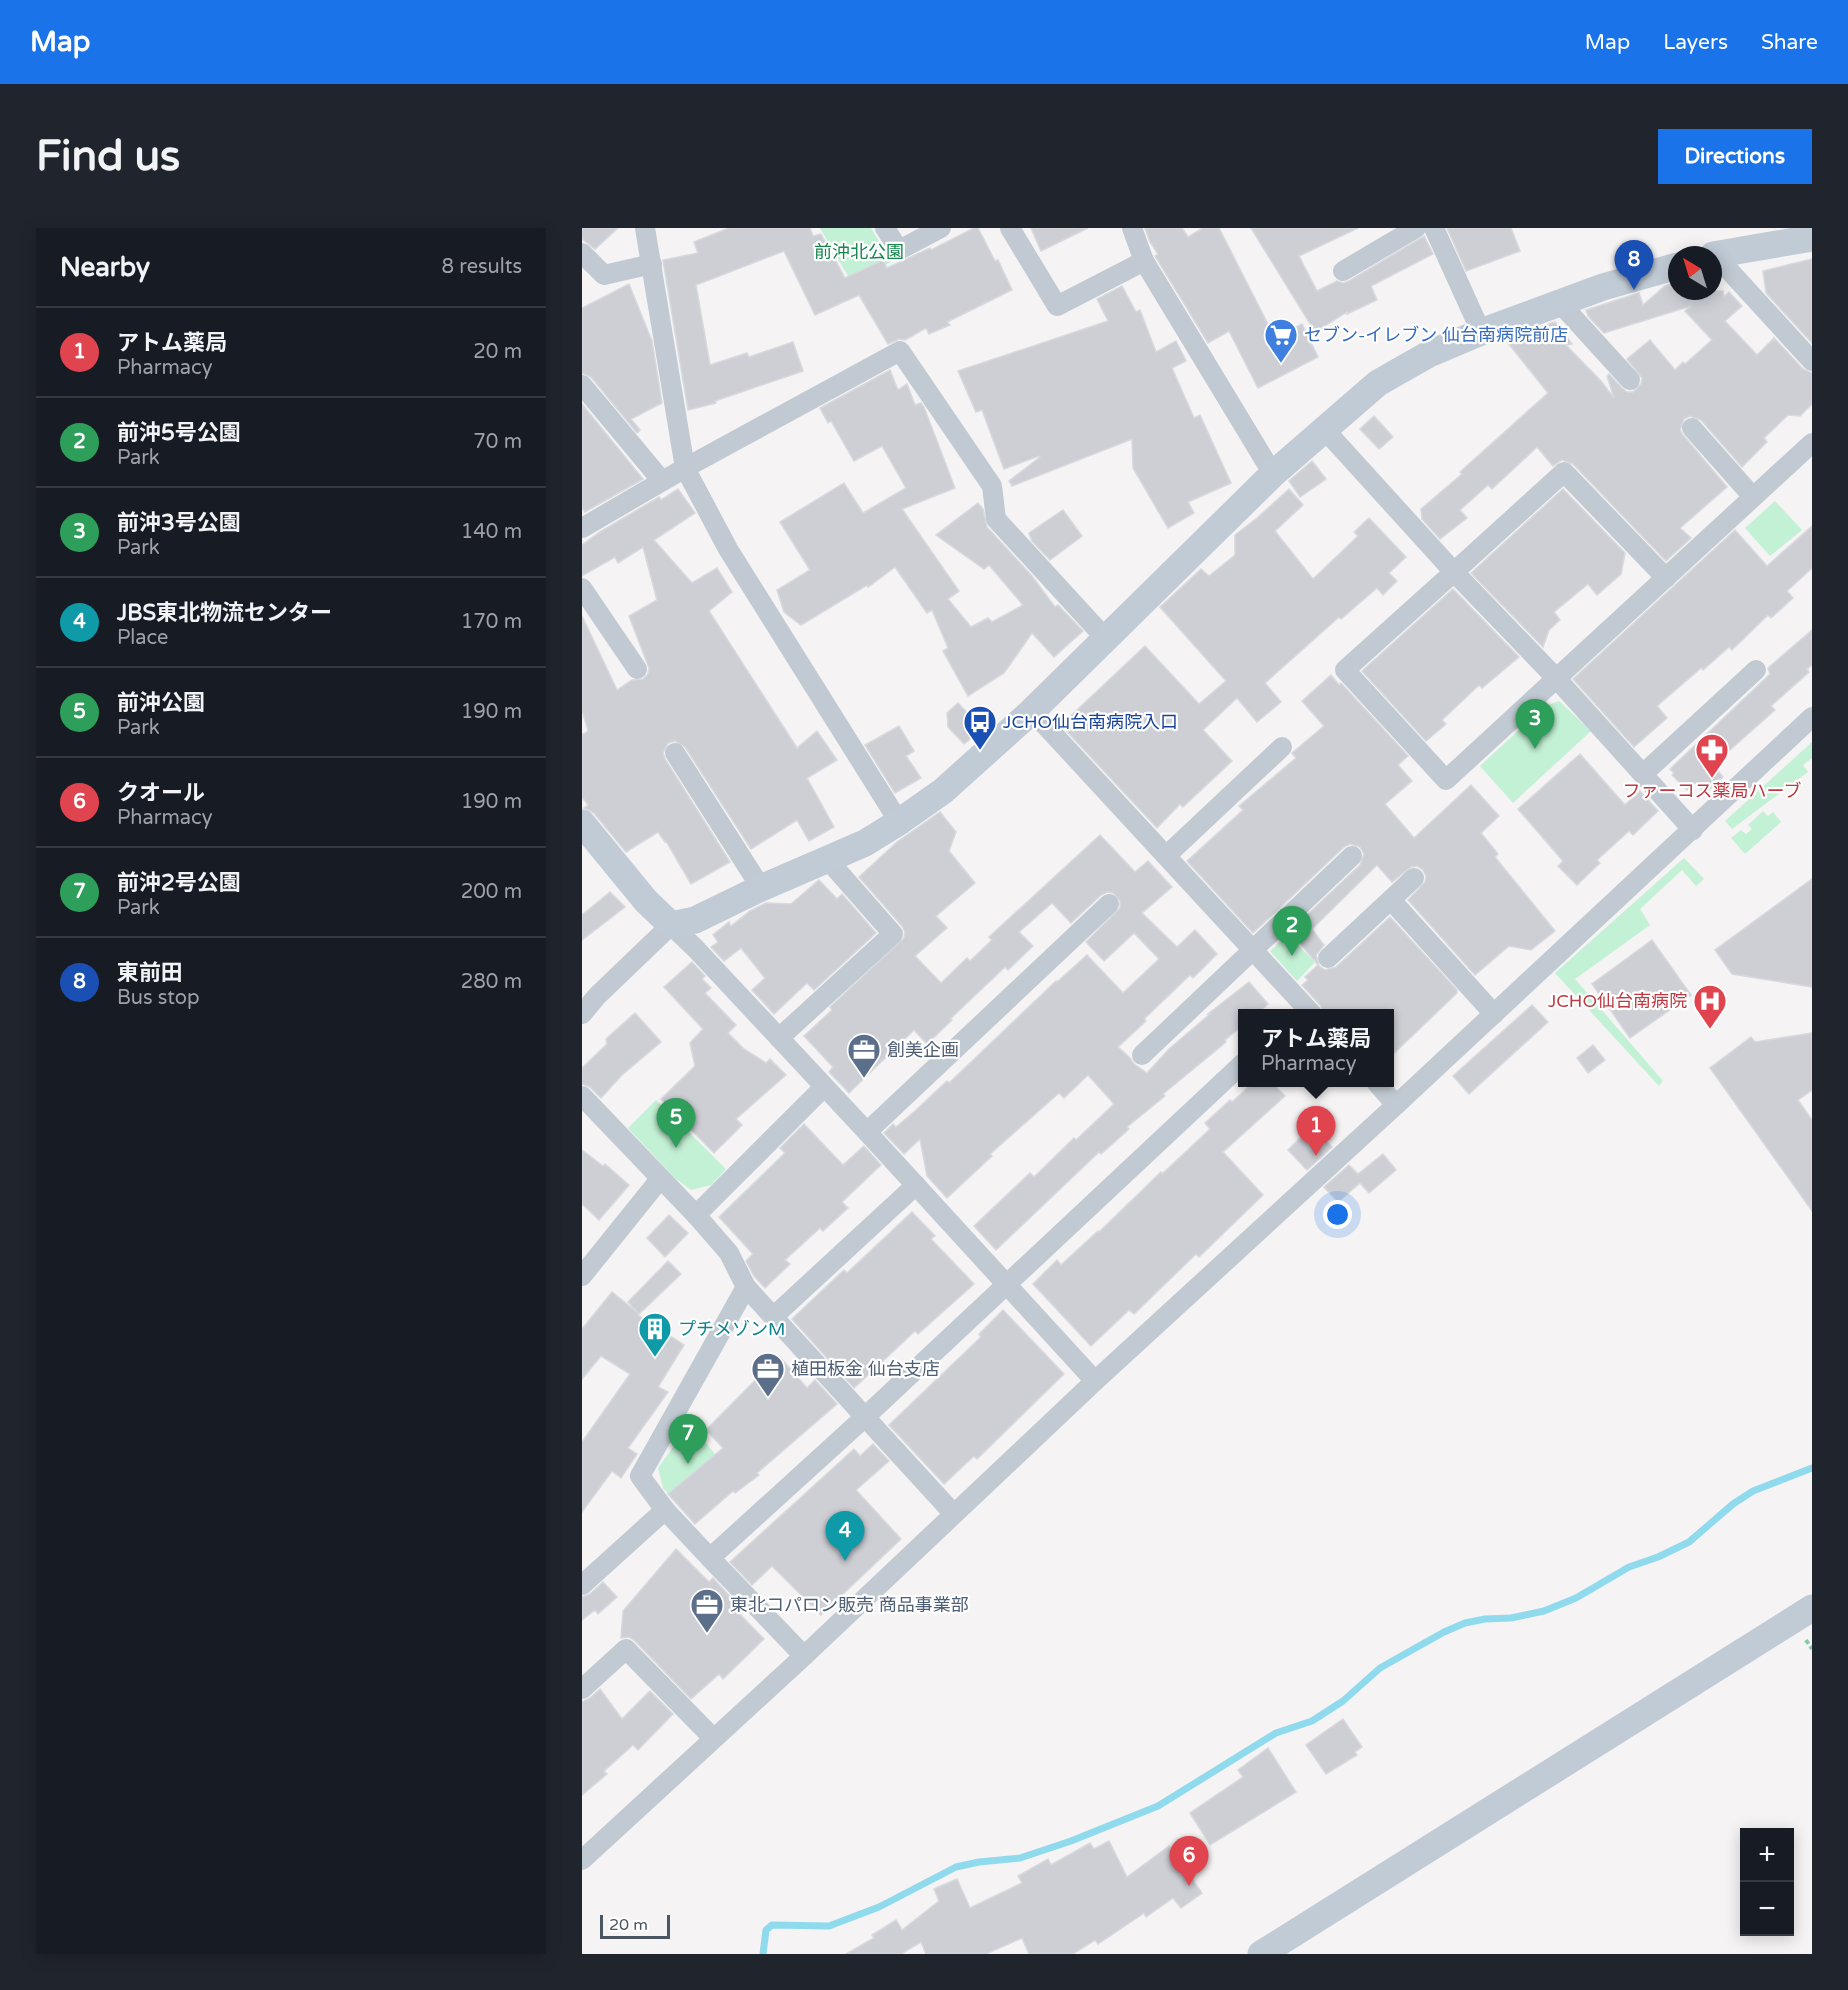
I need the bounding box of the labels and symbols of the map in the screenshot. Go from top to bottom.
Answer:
park label: 前沖北公園 [814,241,904,263]
pin: 8 [1614,241,1654,290]
north arrow [1668,246,1722,300]
supermarket icon: セブン-イレブン 仙台南病院前店 [1263,317,1299,364]
place label: セブン-イレブン 仙台南病院前店 [1304,324,1568,346]
pin: 3 [1516,700,1554,749]
bus stop icon: JCHO仙台南病院入口 [962,704,998,751]
place label: JCHO仙台南病院入口 [1003,711,1178,733]
pharmacy icon: ファーコス薬局ハーブ [1694,732,1730,779]
place label: ファーコス薬局ハーブ [1623,780,1801,802]
pin: 2 [1272,906,1312,956]
hospital icon: JCHO仙台南病院 [1692,983,1728,1030]
place label: JCHO仙台南病院 [1548,990,1687,1012]
office icon: 創美企画 [846,1032,882,1079]
place label: 創美企画 [887,1039,959,1061]
pin: 5 [656,1098,695,1148]
pin: 1 [1296,1106,1336,1156]
your location [1323,1200,1352,1229]
building icon: プチメゾンM [637,1311,673,1358]
place label: プチメゾンM [678,1318,785,1340]
office icon: 植田板金 仙台支店 [750,1351,786,1398]
place label: 植田板金 仙台支店 [791,1358,940,1380]
pin: 7 [668,1414,708,1464]
pin: 4 [826,1512,864,1561]
office icon: 東北コパロン販売 商品事業部 [689,1587,725,1634]
place label: 東北コパロン販売 商品事業部 [730,1594,969,1616]
pin: 6 [1170,1836,1208,1886]
scale bar [600,1912,670,1940]

